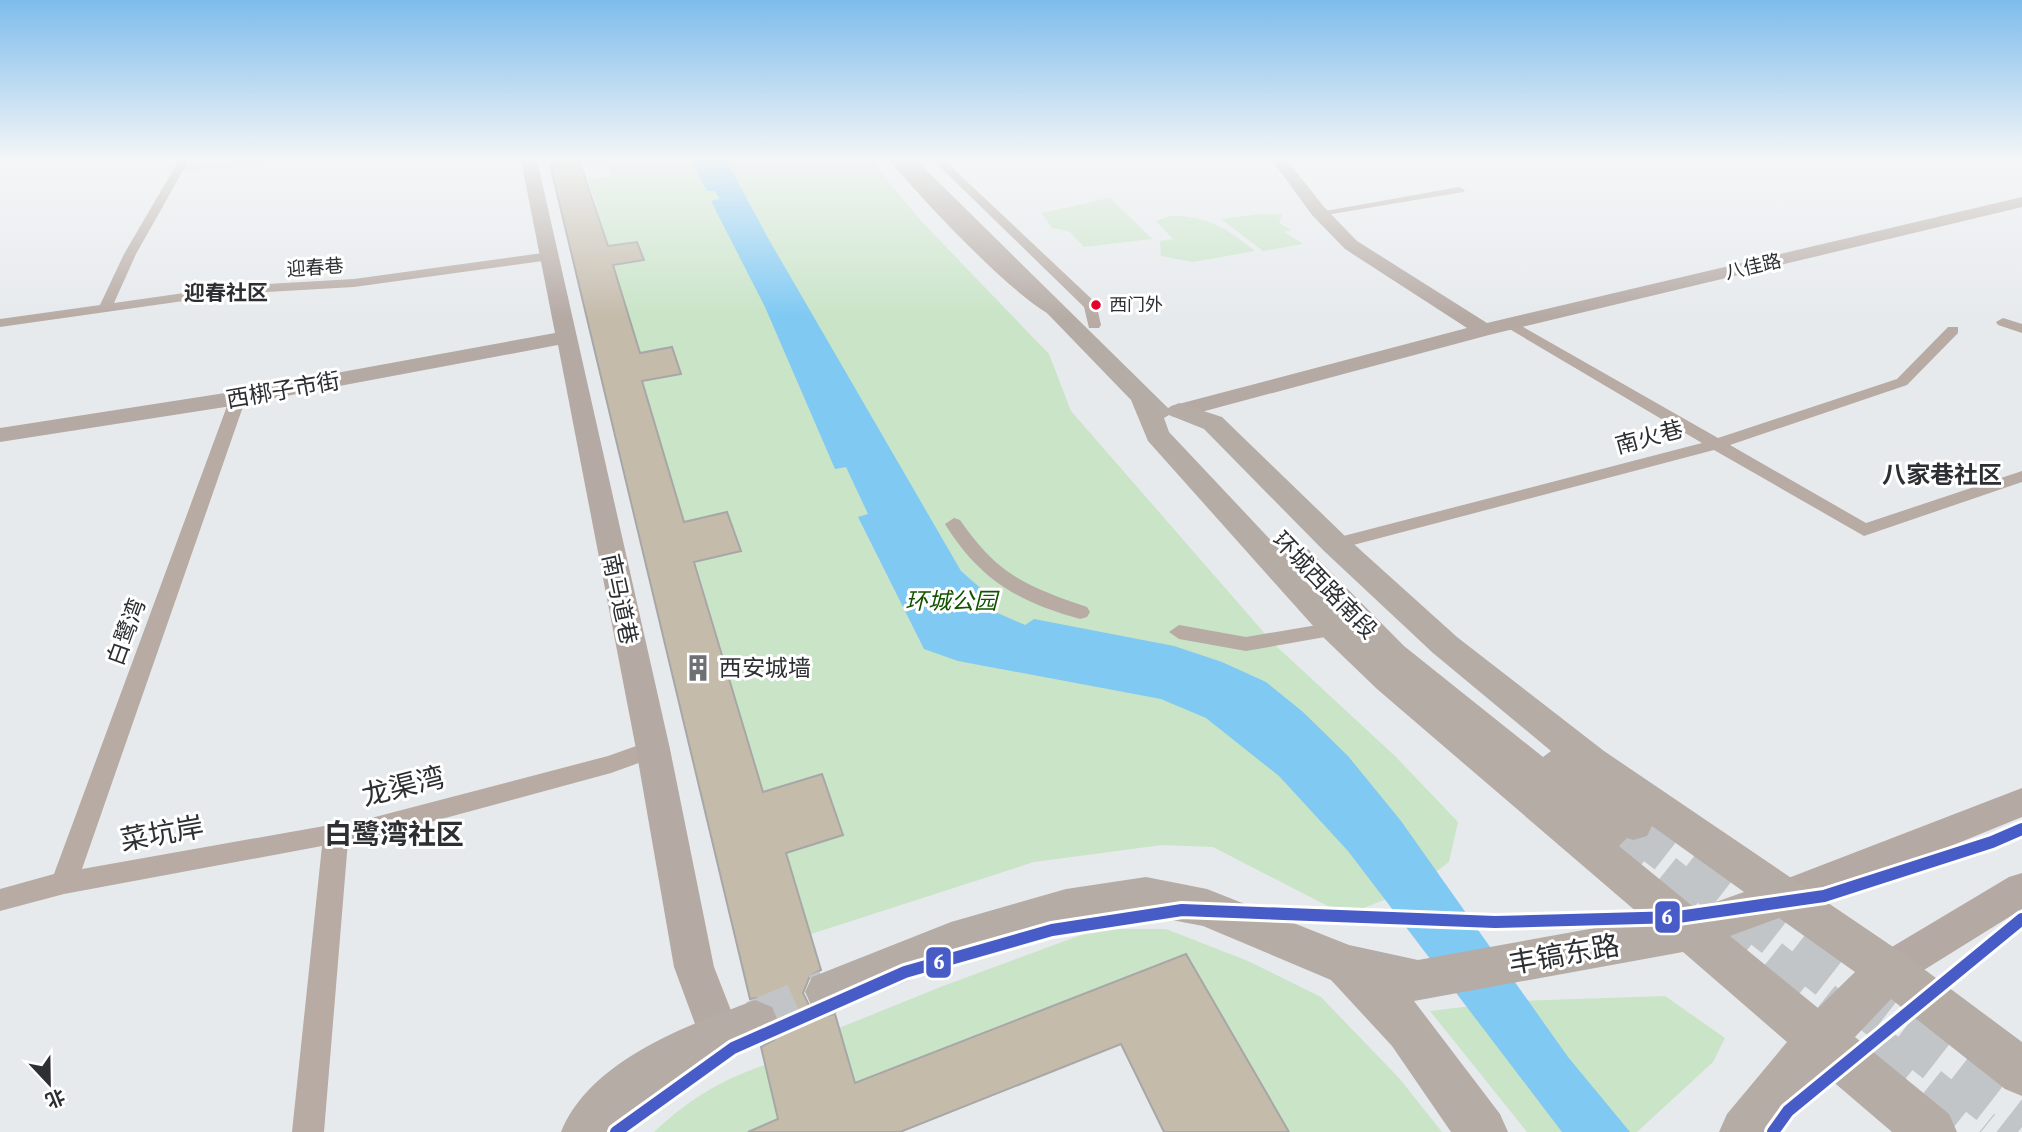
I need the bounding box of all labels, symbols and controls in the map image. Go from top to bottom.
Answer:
street label: 八佳路 [1723,249,1783,284]
street label: 迎春巷 [286,254,344,281]
district label: 迎春社区 [184,281,268,305]
place label: 西门外 [1109,294,1163,315]
marker: 西门外 [1089,298,1103,312]
street label: 西梆子市街 [224,367,342,414]
street label: 南火巷 [1612,416,1686,459]
district label: 八家巷社区 [1882,461,2002,489]
street label: 环城西路南段 [1267,526,1382,644]
street label: 南马道巷 [597,551,642,647]
park label: 环城公园 [905,588,1000,615]
street label: 白鹭湾 [102,595,151,669]
building icon: 西安城墙 [683,653,713,683]
place label: 西安城墙 [719,655,811,682]
street label: 龙渠湾 [358,760,448,813]
street label: 菜坑岸 [118,810,206,857]
district label: 白鹭湾社区 [324,818,464,851]
line badge: 6 [1654,900,1681,934]
text: 6 [1662,906,1673,929]
street label: 丰镐东路 [1506,929,1622,980]
line badge: 6 [925,946,952,979]
text: 6 [934,951,945,974]
north arrow [14,1048,84,1118]
text: 北 [42,1084,68,1113]

